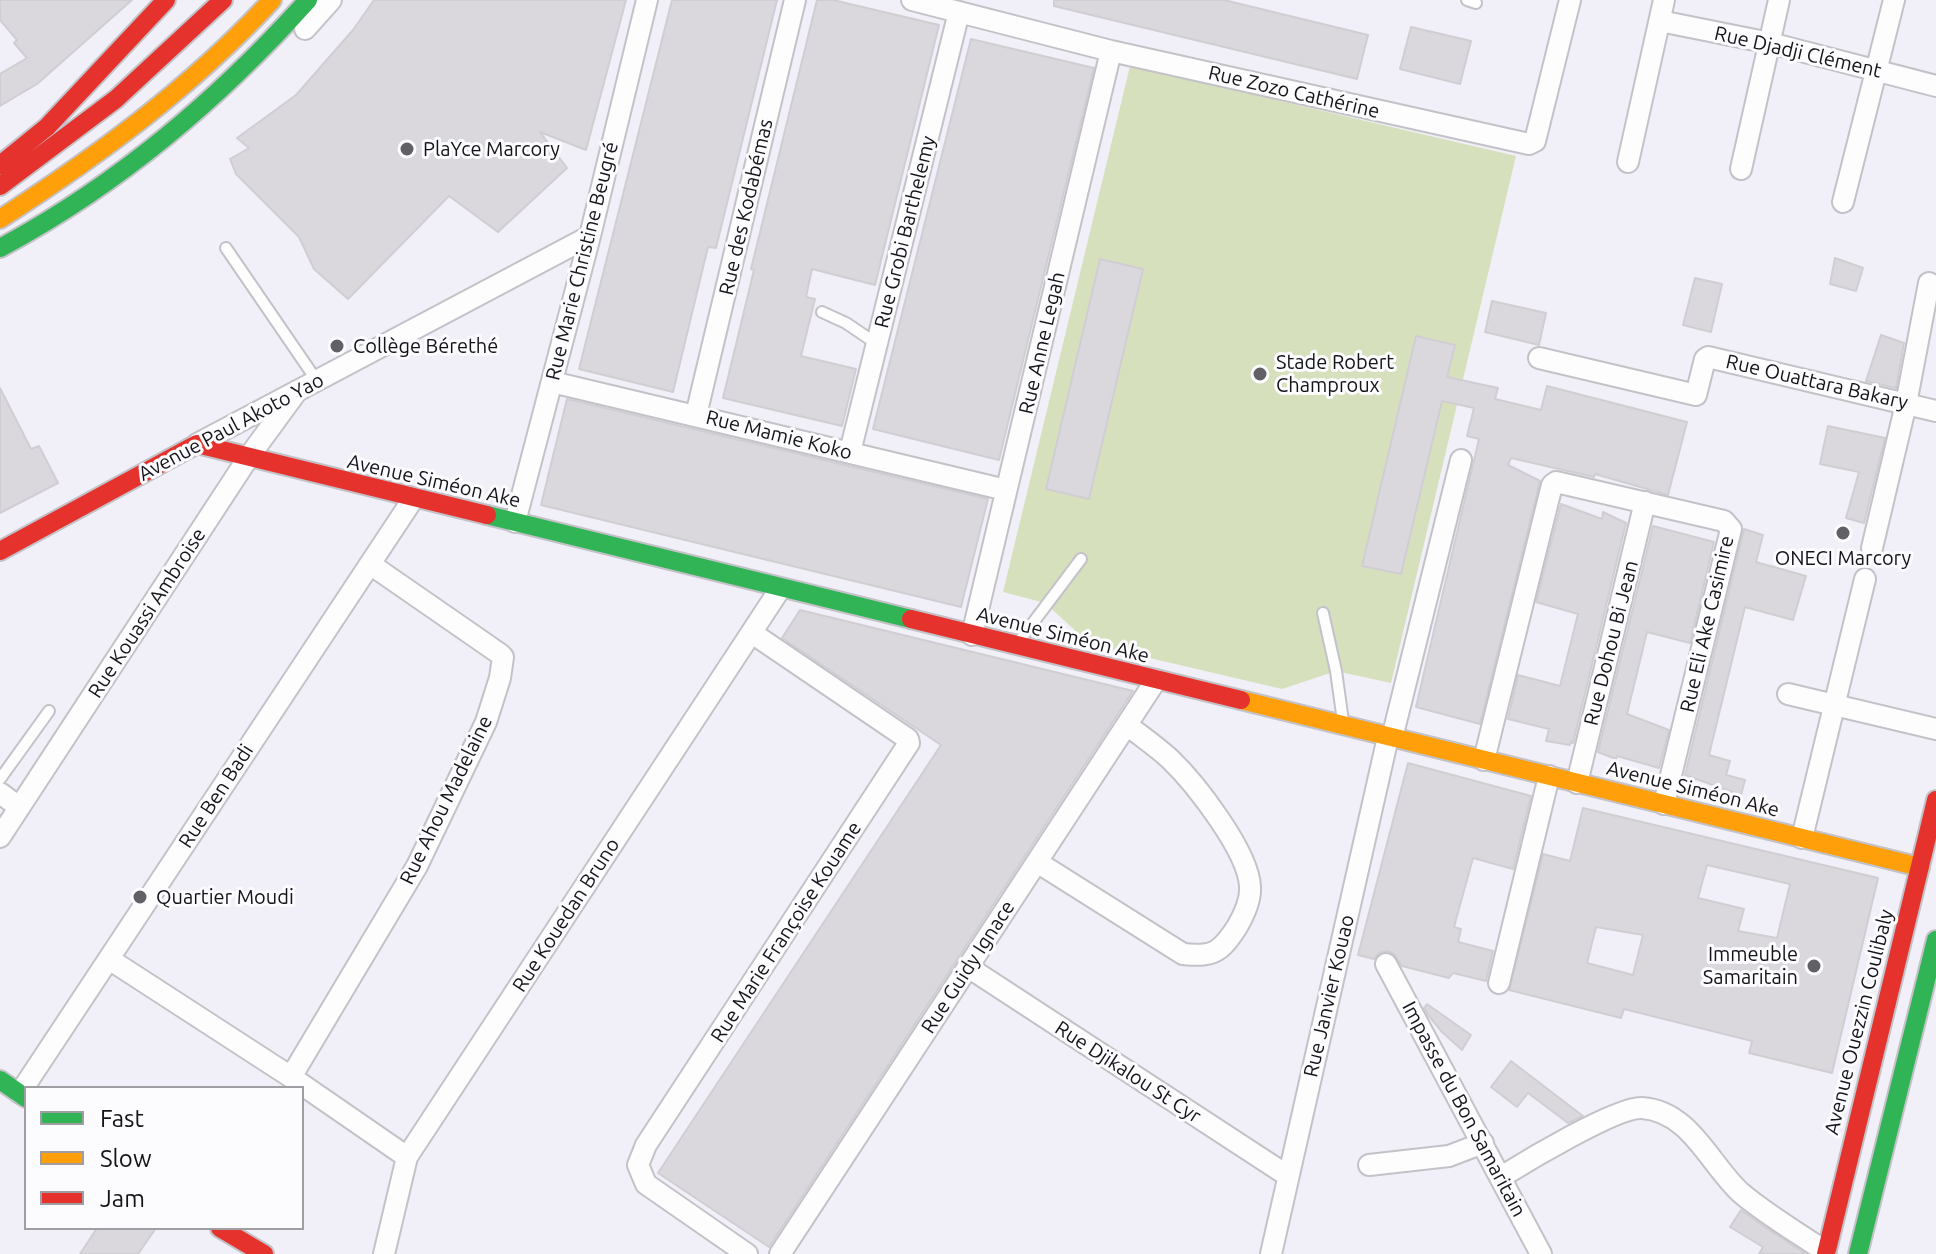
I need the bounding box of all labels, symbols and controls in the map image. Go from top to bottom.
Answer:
street label: Rue Djadji Clément [1712,21,1884,83]
street label: Rue Zozo Cathérine [1206,61,1382,123]
street label: Rue des Kodabémas [714,117,778,297]
street label: Rue Grobi Barthelemy [870,133,940,331]
place label: PlaYce Marcory [423,137,560,161]
street label: Rue Marie Christine Beugré [541,139,623,383]
marker: PlaYce Marcory [398,140,416,158]
street label: Rue Anne Legah [1014,269,1070,417]
place label: Collège Bérethé [353,334,498,358]
marker: Collège Bérethé [328,337,346,355]
street label: Rue Ouattara Bakary [1724,349,1910,415]
place label: Stade Robert Champroux [1276,350,1394,397]
marker: Stade Robert Champroux [1251,365,1269,383]
street label: Avenue Paul Akoto Yao [134,368,328,486]
street label: Rue Mamie Koko [703,405,855,465]
street label: Avenue Siméon Ake [345,449,523,513]
street label: Rue Kouassi Ambroise [83,524,211,702]
marker: ONECI Marcory [1834,524,1852,542]
street label: Rue Eli Ake Casimire [1675,533,1739,715]
place label: ONECI Marcory [1775,546,1911,570]
street label: Rue Dohou Bi Jean [1579,558,1643,728]
street label: Avenue Siméon Ake [974,602,1152,668]
street label: Rue Ahou Madelaine [395,712,497,888]
street label: Rue Ben Badi [174,740,258,852]
street label: Avenue Siméon Ake [1604,756,1782,822]
street label: Rue Marie Françoise Kouame [706,817,866,1047]
street label: Rue Kouedan Bruno [507,834,625,996]
place label: Quartier Moudi [156,885,294,909]
marker: Quartier Moudi [131,888,149,906]
street label: Rue Guidy Ignace [916,896,1020,1038]
street label: Avenue Ouezzin Coulibaly [1819,907,1899,1137]
street label: Rue Janvier Kouao [1299,913,1359,1079]
place label: Immeuble Samaritain [1703,942,1798,989]
marker: Immeuble Samaritain [1805,957,1823,975]
street label: Impasse du Bon Samaritain [1397,997,1531,1221]
street label: Rue Djikalou St Cyr [1051,1016,1205,1128]
legend [24,1086,304,1230]
text: Fast [100,1105,144,1132]
text: Slow [100,1145,152,1172]
text: Jam [100,1185,145,1212]

